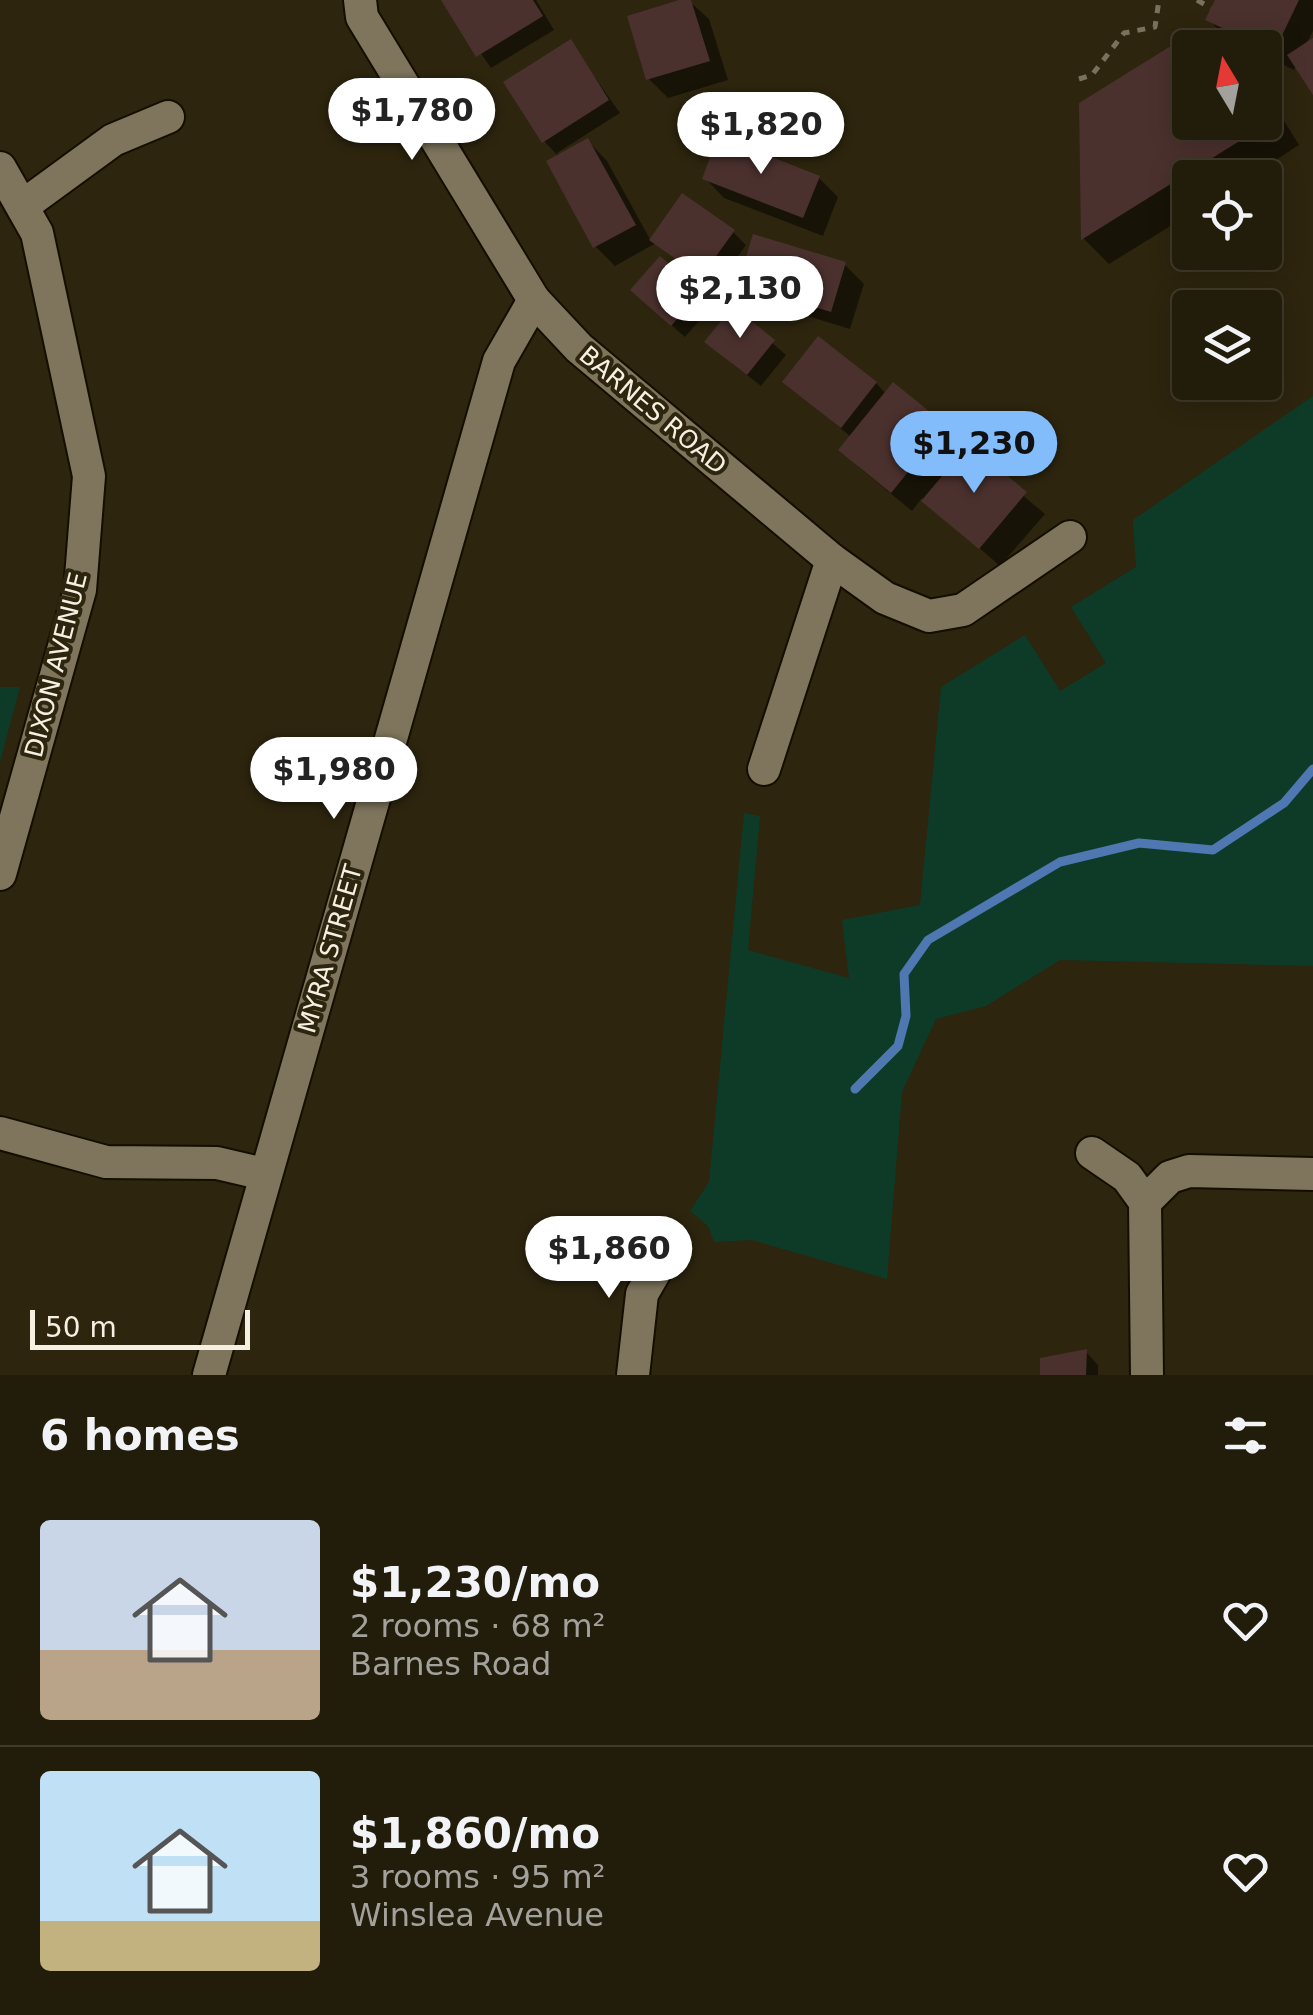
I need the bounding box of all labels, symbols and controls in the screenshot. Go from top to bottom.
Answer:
north arrow [1172,30,1282,140]
map controls [1172,30,1282,400]
pin: $1,780 [331,78,493,163]
text: $1,780 [350,91,474,129]
pin: $1,820 [680,92,842,177]
text: $1,820 [699,105,823,143]
button: locate [1172,160,1282,270]
pin: $2,130 [659,256,821,341]
text: $2,130 [678,269,802,307]
button: layers [1172,290,1282,400]
street label: BARNES ROAD [574,340,732,480]
pin: $1,230 [893,411,1055,496]
text: $1,230 [912,424,1036,462]
street label: DIXON AVENUE [19,569,93,761]
pin: $1,980 [253,737,415,822]
text: $1,980 [272,750,396,788]
street label: MYRA STREET [292,861,368,1036]
pin: $1,860 [528,1216,690,1301]
text: $1,860 [547,1229,671,1267]
scale bar [30,1305,250,1350]
text: 50 m [45,1311,117,1344]
icon: filters [1218,1408,1273,1463]
text: 6 homes [40,1411,240,1460]
text: $1,230/mo [350,1558,600,1607]
icon: home [120,1560,240,1680]
icon: heart [1218,1593,1273,1648]
text: 2 rooms · 68 m² [350,1607,605,1645]
text: Barnes Road [350,1645,551,1683]
text: $1,860/mo [350,1809,600,1858]
icon: home [120,1811,240,1931]
icon: heart [1218,1844,1273,1899]
text: 3 rooms · 95 m² [350,1858,605,1896]
text: Winslea Avenue [350,1896,604,1934]

